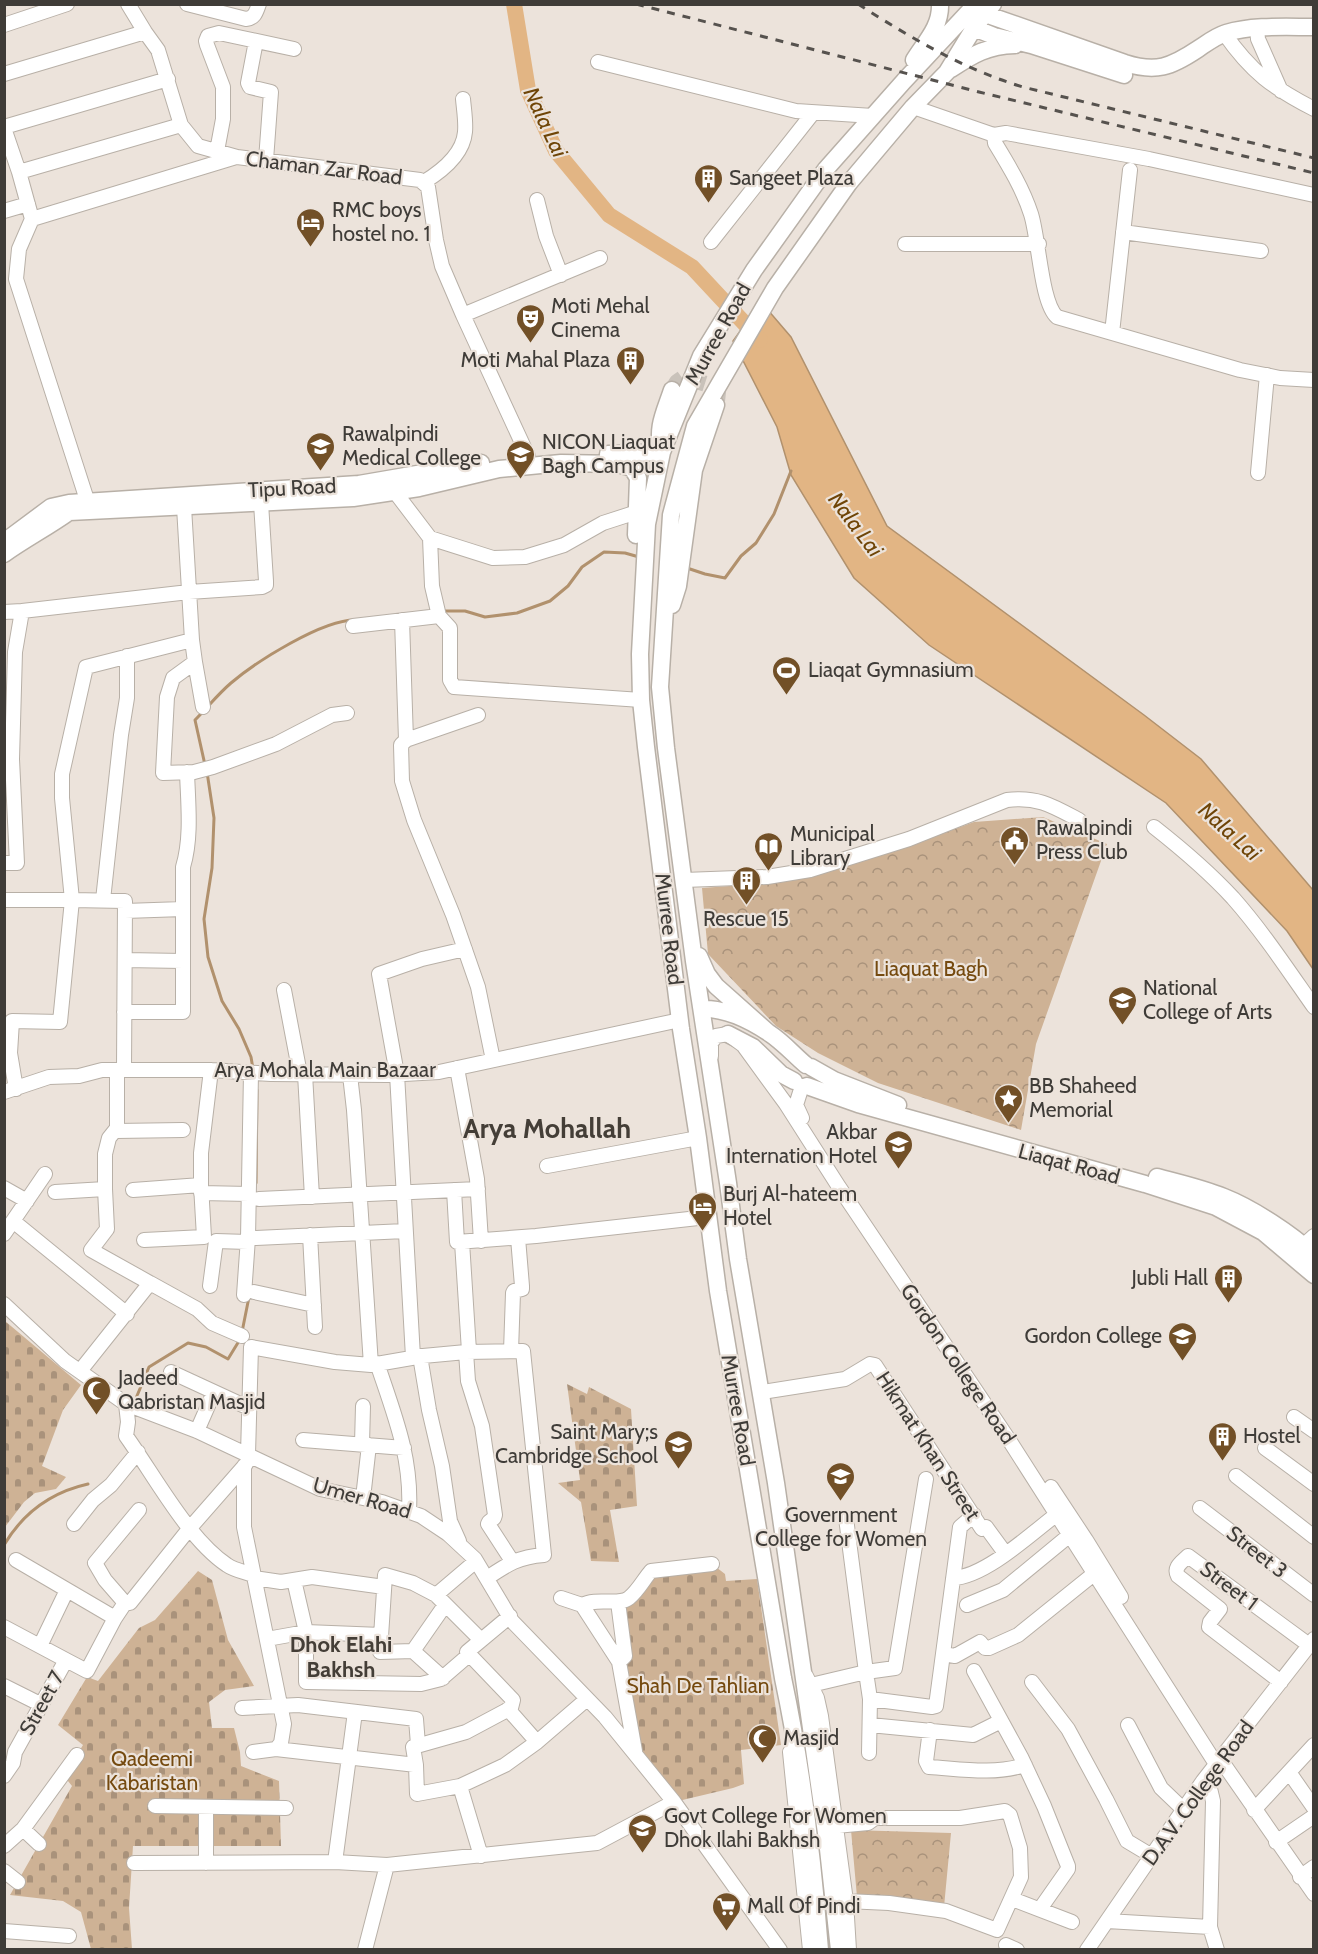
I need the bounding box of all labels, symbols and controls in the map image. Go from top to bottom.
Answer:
water label: Nala Lai [518,83,574,162]
street label: Chaman Zar Road [244,145,404,190]
building icon: Sangeet Plaza [692,162,724,204]
place label: Sangeet Plaza [729,165,854,190]
place label: RMC boys hostel no. 1 [332,197,430,246]
hotel icon: RMC boys hostel no. 1 [295,206,327,248]
street label: Murree Road [679,278,756,389]
place label: Moti Mehal Cinema [551,293,649,342]
theatre icon: Moti Mehal Cinema [514,302,546,344]
building icon: Moti Mahal Plaza [615,344,647,386]
place label: Moti Mahal Plaza [460,347,610,372]
place label: Rawalpindi Medical College [342,421,481,470]
place label: NICON Liaquat Bagh Campus [542,429,675,478]
school or university icon: Rawalpindi Medical College [305,430,337,472]
school or university icon: NICON Liaquat Bagh Campus [505,438,537,480]
street label: Tipu Road [247,473,337,502]
water label: Nala Lai [822,486,889,562]
sports icon: Liaqat Gymnasium [771,654,803,696]
place label: Liaqat Gymnasium [808,657,974,682]
water label: Nala Lai [1193,796,1267,866]
place label: Rawalpindi Press Club [1036,815,1133,864]
place label: Municipal Library [790,821,875,870]
public building icon: Rawalpindi Press Club [999,824,1031,866]
library icon: Municipal Library [753,830,785,872]
building icon: Rescue 15 [730,864,762,906]
street label: Murree Road [650,872,689,986]
place label: Rescue 15 [703,906,789,931]
park label: Liaquat Bagh [874,956,988,981]
place label: National College of Arts [1143,975,1272,1024]
school or university icon: National College of Arts [1106,984,1138,1026]
street label: Arya Mohala Main Bazaar [214,1057,436,1082]
place label: BB Shaheed Memorial [1029,1073,1137,1122]
place icon: BB Shaheed Memorial [992,1082,1024,1124]
district label: Arya Mohallah [463,1112,631,1145]
place label: Akbar Internation Hotel [726,1119,877,1168]
school or university icon: Akbar Internation Hotel [882,1128,914,1170]
street label: Liaqat Road [1016,1138,1123,1189]
place label: Burj Al-hateem Hotel [723,1181,857,1230]
hotel icon: Burj Al-hateem Hotel [686,1190,718,1232]
building icon: Jubli Hall [1213,1262,1245,1304]
place label: Jubli Hall [1130,1265,1208,1290]
street label: Gordon College Road [896,1279,1021,1449]
school or university icon: Gordon College [1167,1320,1199,1362]
place label: Gordon College [1024,1323,1162,1348]
street label: Murree Road [716,1352,761,1468]
place label: Jadeed Qabristan Masjid [117,1365,265,1415]
street label: Hikmat Khan Street [871,1367,986,1525]
mosque icon: Jadeed Qabristan Masjid [81,1374,113,1416]
place label: Saint Mary;s Cambridge School [495,1419,658,1468]
building icon: Hostel [1206,1420,1238,1462]
place label: Hostel [1243,1423,1301,1448]
school or university icon: Saint Mary;s Cambridge School [663,1428,695,1470]
school or university icon: Government College for Women [825,1460,857,1502]
street label: Umer Road [310,1472,414,1523]
place label: Government College for Women [755,1502,927,1551]
street label: Street 3 [1222,1520,1293,1583]
street label: Street 1 [1196,1556,1263,1615]
district label: Dhok Elahi Bakhsh [290,1631,392,1683]
street label: Street 7 [14,1666,69,1739]
park label: Shah De Tahlian [627,1673,769,1698]
street label: D.A.V. College Road [1137,1715,1259,1870]
mosque icon: Masjid [746,1722,778,1764]
place label: Masjid [783,1725,839,1751]
park label: Qadeemi Kabaristan [106,1746,198,1795]
place label: Govt College For Women Dhok Ilahi Bakhsh [664,1803,887,1852]
school or university icon: Govt College For Women Dhok Ilahi Bakhsh [627,1812,659,1854]
supermarket icon: Mall Of Pindi [710,1890,742,1932]
place label: Mall Of Pindi [747,1893,861,1918]

